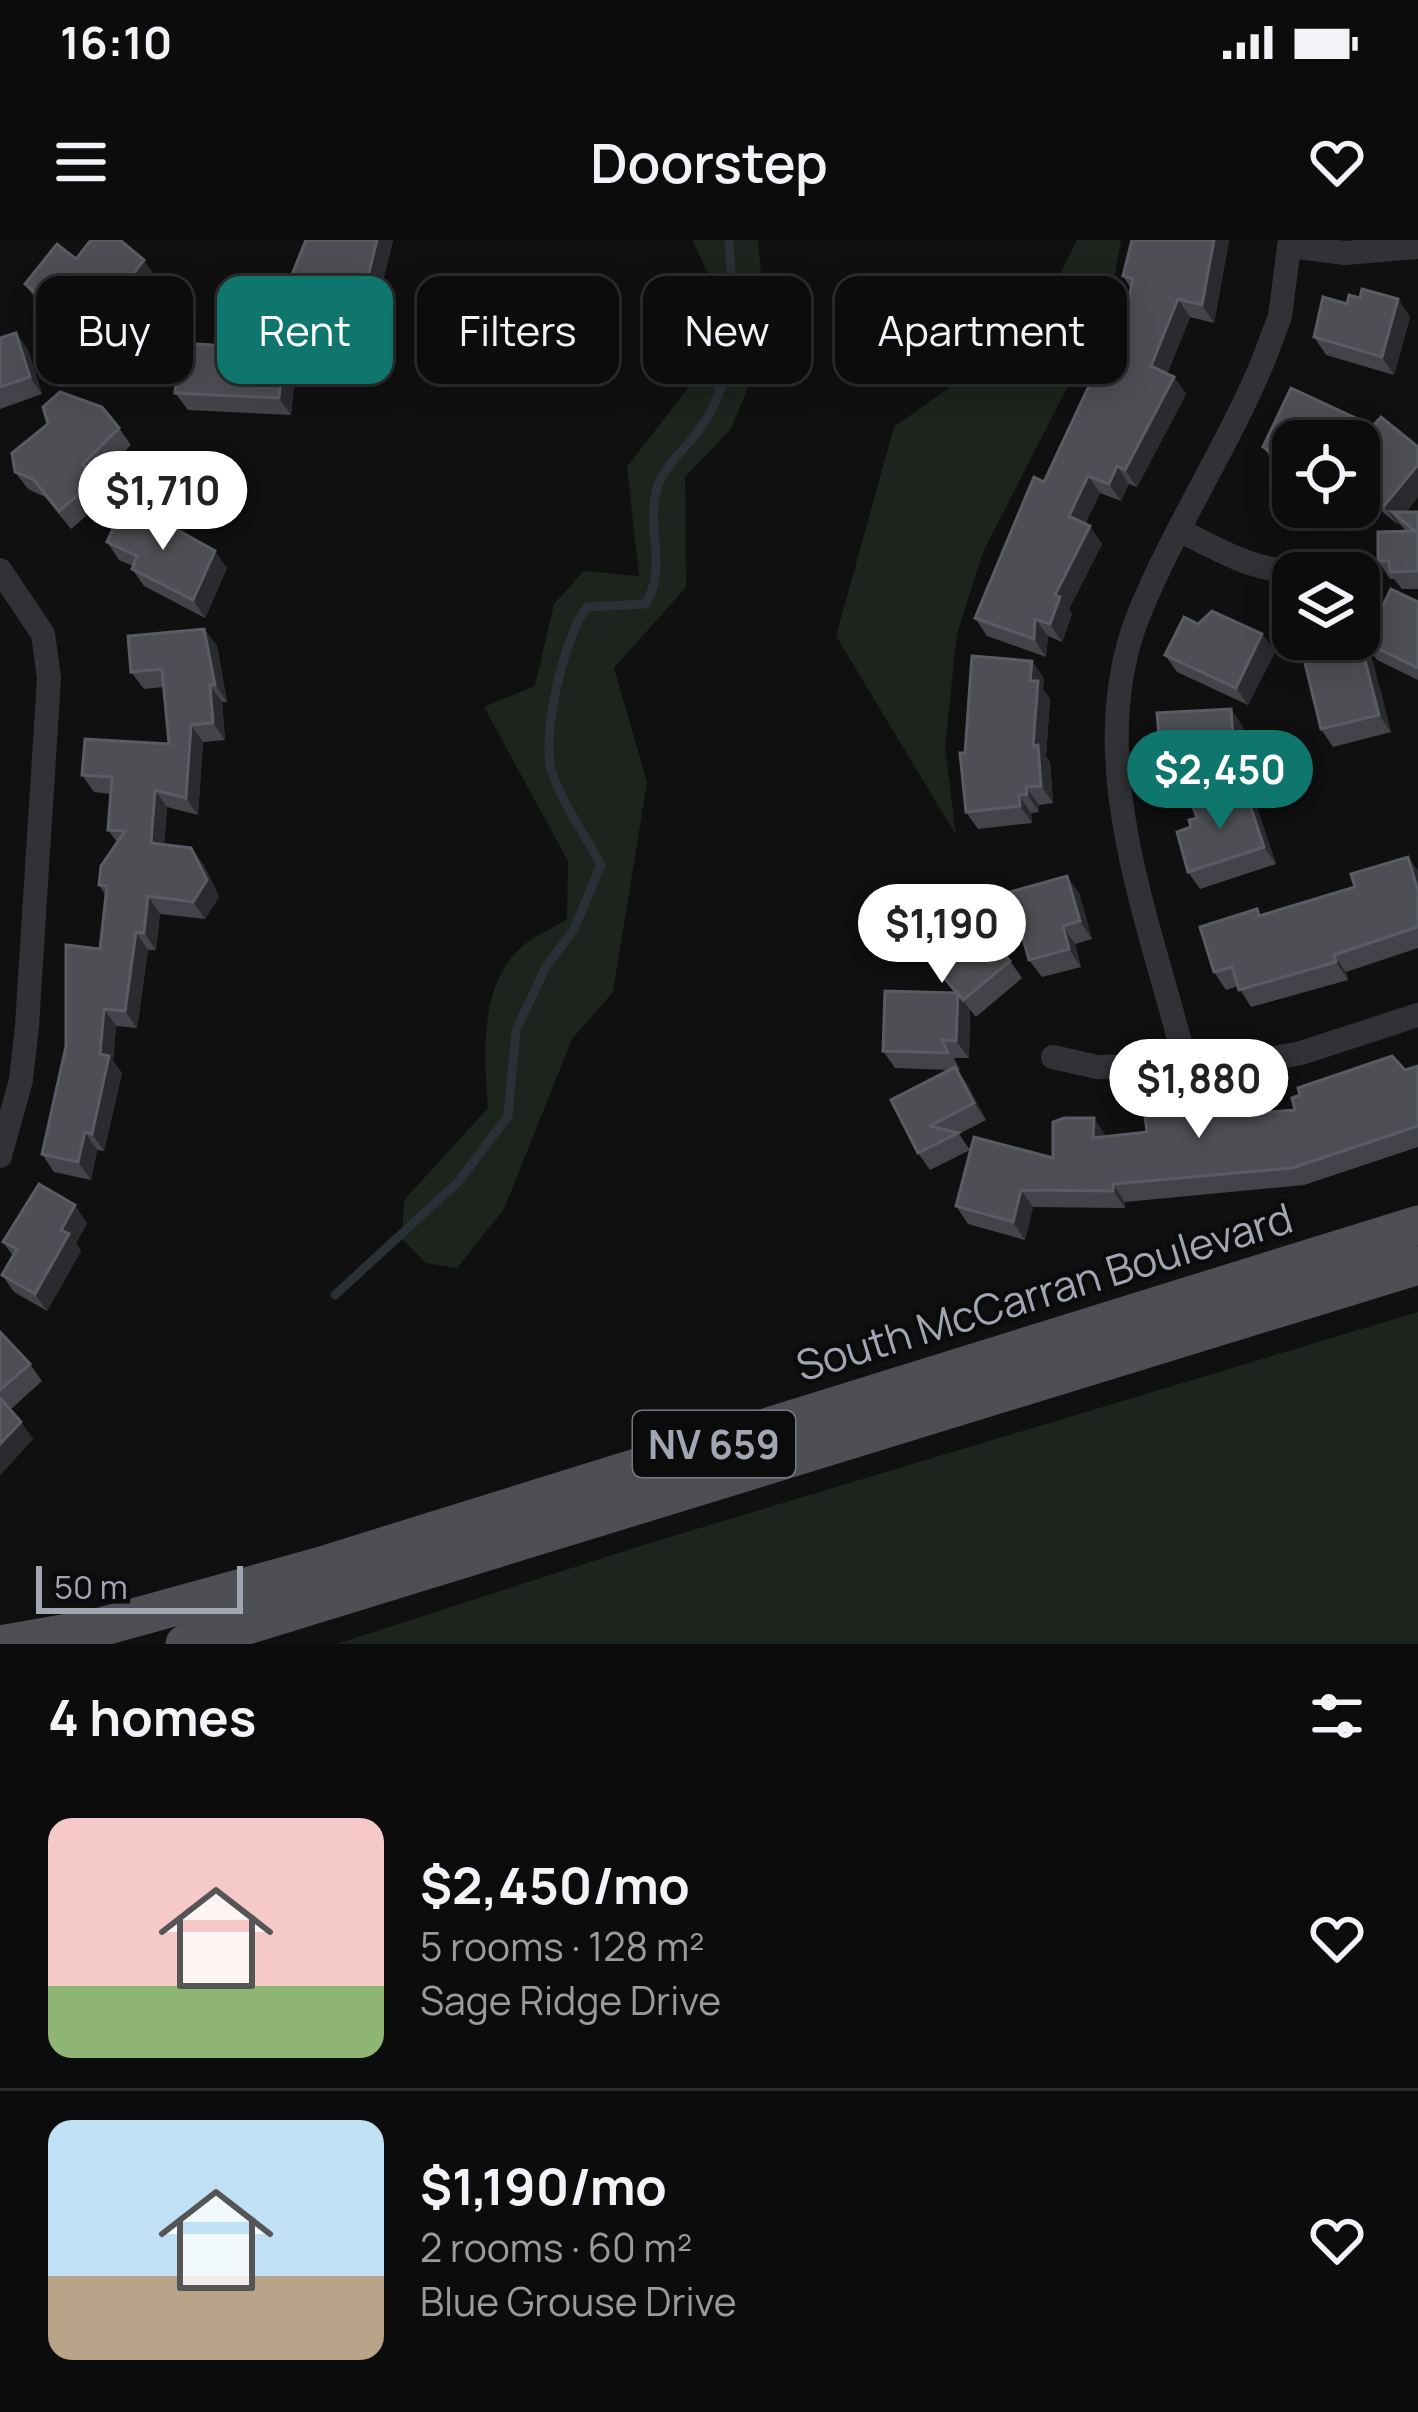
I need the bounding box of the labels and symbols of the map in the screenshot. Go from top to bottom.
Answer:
pin: $1,710 [65,451,261,553]
pin: $2,450 [1122,730,1318,832]
pin: $1,190 [844,884,1040,986]
pin: $1,880 [1101,1039,1297,1141]
street label: South McCarran Boulevard [789,1188,1299,1394]
road number: NV 659 [633,1411,795,1477]
scale bar [36,1560,243,1613]

